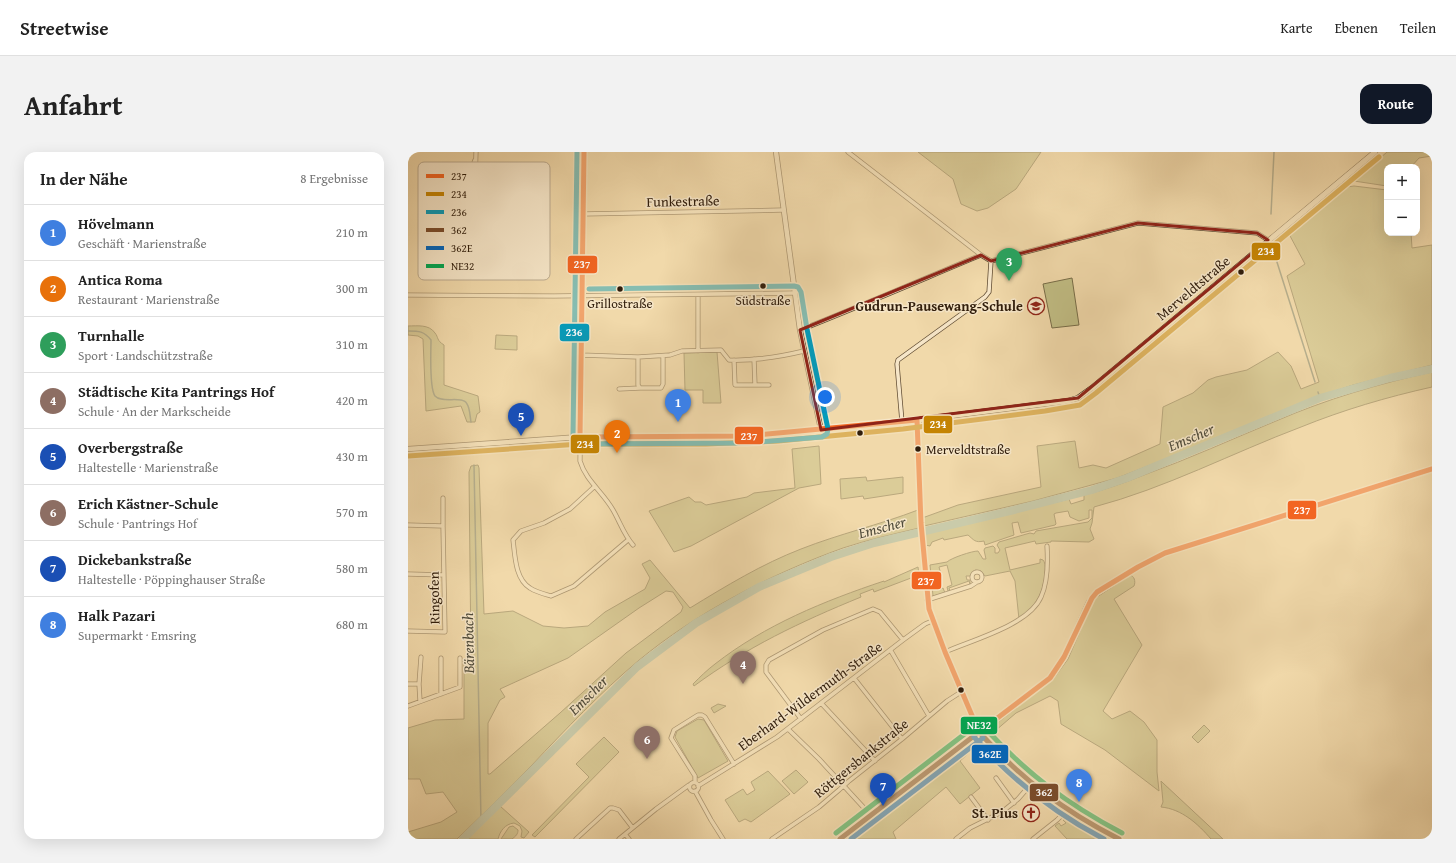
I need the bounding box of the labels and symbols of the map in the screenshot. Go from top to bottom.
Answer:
legend [418,162,550,280]
text: 237 [451,168,467,184]
text: 234 [451,186,467,202]
street label: Funkestraße [646,190,720,212]
text: 236 [451,204,467,220]
text: 362 [451,222,467,238]
text: 362E [451,240,473,256]
line badge: 234 [1251,242,1281,261]
text: 234 [1257,243,1275,259]
pin: 3 [996,248,1022,281]
street label: Merveldtstraße [1152,251,1235,325]
line badge: 237 [567,255,598,274]
text: 237 [573,256,591,272]
text: NE32 [451,258,474,274]
unlabelled marker [1236,267,1246,277]
marker: Südstraße [758,281,768,291]
marker: Grillostraße [615,284,625,294]
place label: Südstraße [735,291,791,310]
place label: Grillostraße [587,294,653,313]
place label: Gudrun-Pausewang-Schule [856,296,1023,316]
school or university icon: Gudrun-Pausewang-Schule [1026,296,1046,316]
line badge: 236 [559,323,590,342]
text: 236 [565,324,583,340]
your location [815,387,835,407]
pin: 1 [665,389,691,422]
pin: 5 [508,403,534,436]
line badge: 234 [923,415,953,434]
text: 234 [929,416,947,432]
water label: Emscher [1164,418,1218,457]
pin: 2 [604,420,630,453]
line badge: 237 [734,426,764,445]
text: 237 [740,428,758,444]
unlabelled marker [855,428,865,438]
line badge: 234 [570,434,600,454]
text: 234 [576,436,594,452]
place label: Merveldtstraße [926,440,1010,459]
marker: Merveldtstraße [913,444,923,454]
line badge: 237 [1287,500,1317,520]
text: 237 [1293,502,1311,518]
water label: Emscher [855,510,909,544]
street label: Ringofen [424,571,444,625]
line badge: 237 [911,571,942,590]
text: 237 [917,573,935,589]
water label: Bärenbach [457,612,479,675]
street label: Eberhard-Wildermuth-Straße [734,637,887,755]
pin: 4 [730,651,756,684]
water label: Emscher [563,670,613,720]
unlabelled marker [956,685,966,695]
street label: Röttgersbankstraße [810,713,913,802]
line badge: NE32 [960,716,998,735]
text: NE32 [967,717,992,733]
pin: 6 [634,726,660,759]
line badge: 362E [971,744,1009,764]
text: 362E [979,746,1002,762]
pin: 8 [1066,769,1092,802]
pin: 7 [870,773,896,806]
line badge: 362 [1029,783,1059,802]
text: 362 [1035,784,1053,800]
place label: St. Pius [972,803,1018,823]
church icon: St. Pius [1021,803,1041,823]

